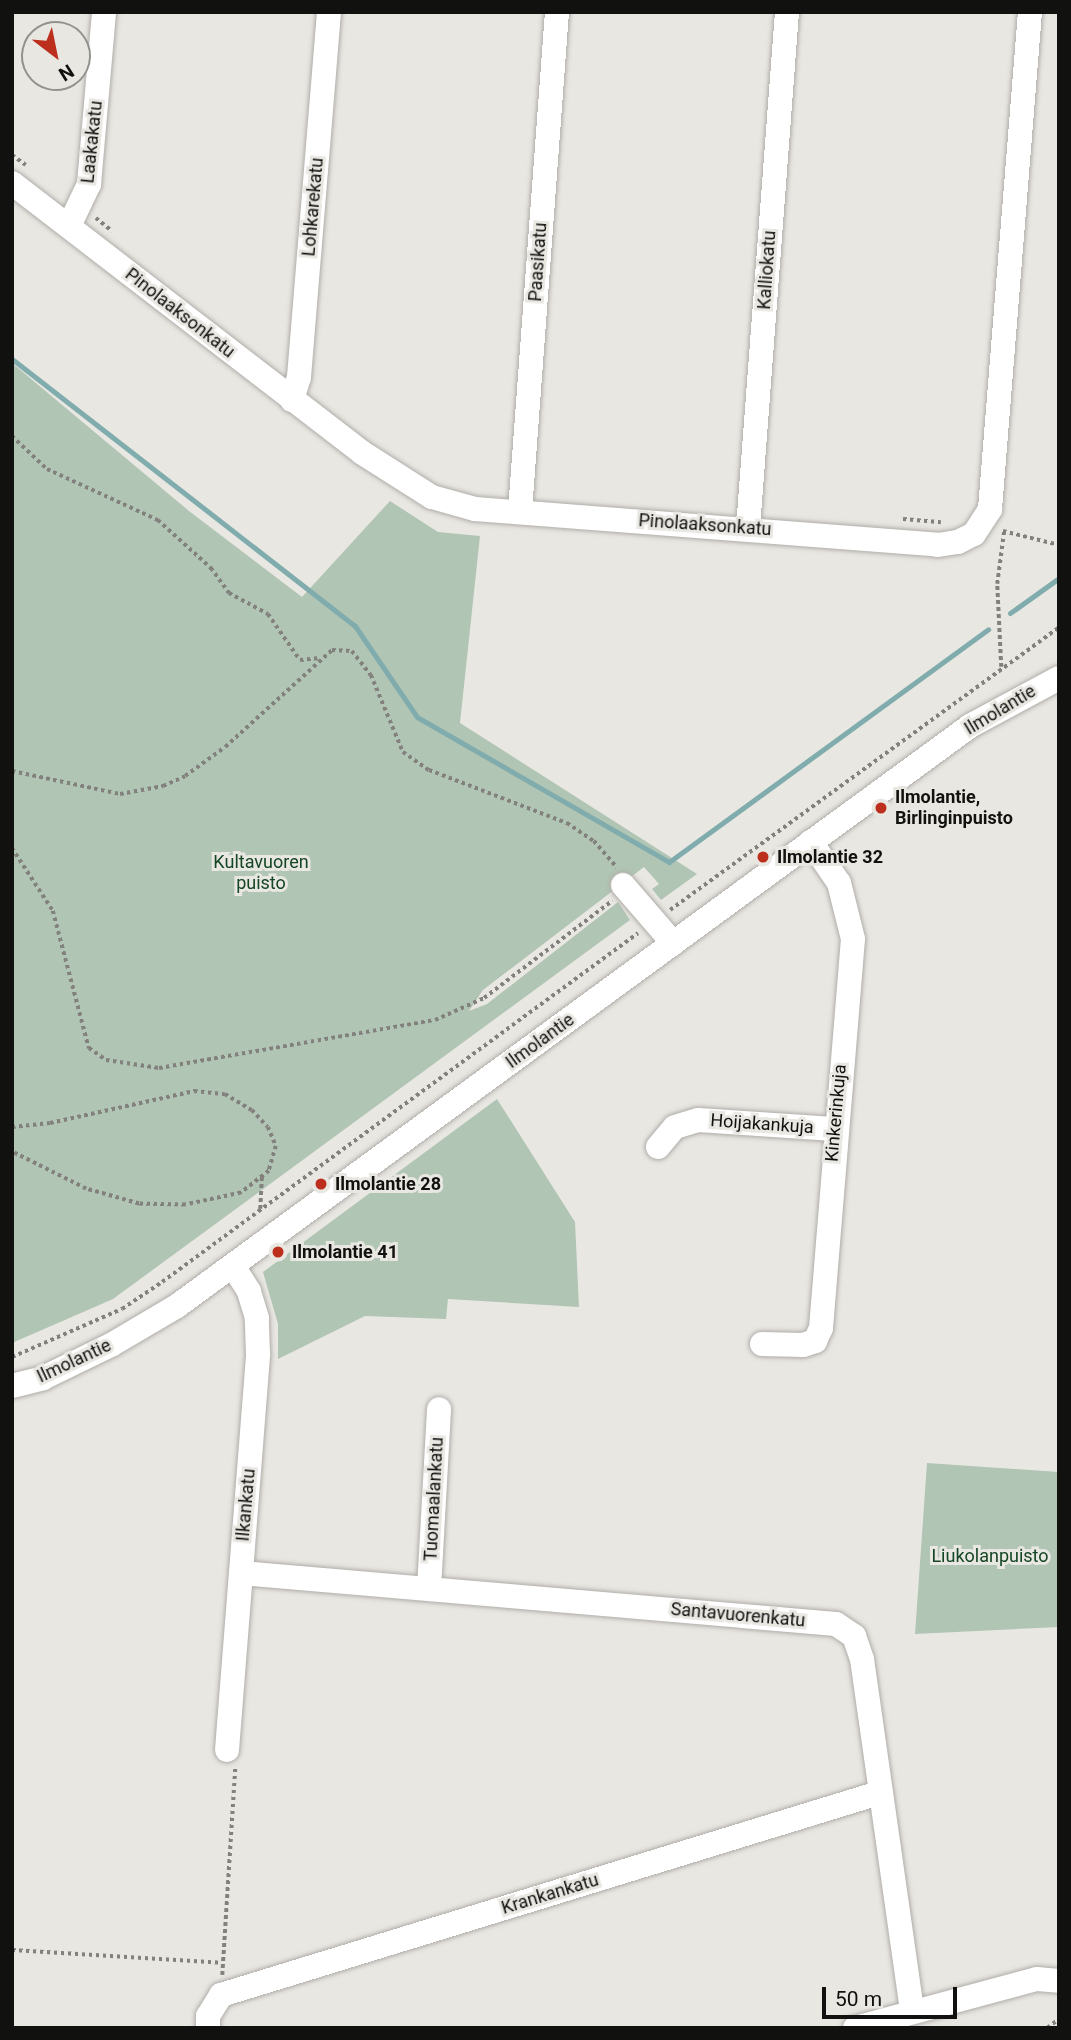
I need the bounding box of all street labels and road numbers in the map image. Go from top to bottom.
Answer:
street label: Laakakatu [77,100,107,184]
street label: Lohkarekatu [298,157,328,257]
street label: Paasikatu [524,222,552,302]
street label: Kalliokatu [753,230,781,310]
street label: Pinolaaksonkatu [121,263,239,363]
street label: Pinolaaksonkatu [638,510,772,540]
street label: Ilmolantie [960,680,1040,740]
street label: Ilmolantie [502,1009,578,1073]
street label: Kinkerinkuja [821,1063,851,1163]
street label: Hoijakankuja [710,1110,814,1138]
street label: Ilmolantie [34,1334,114,1388]
street label: Tuomaalankatu [420,1436,448,1562]
street label: Ilkankatu [232,1468,260,1542]
street label: Santavuorenkatu [670,1598,806,1632]
street label: Krankankatu [499,1869,601,1919]

